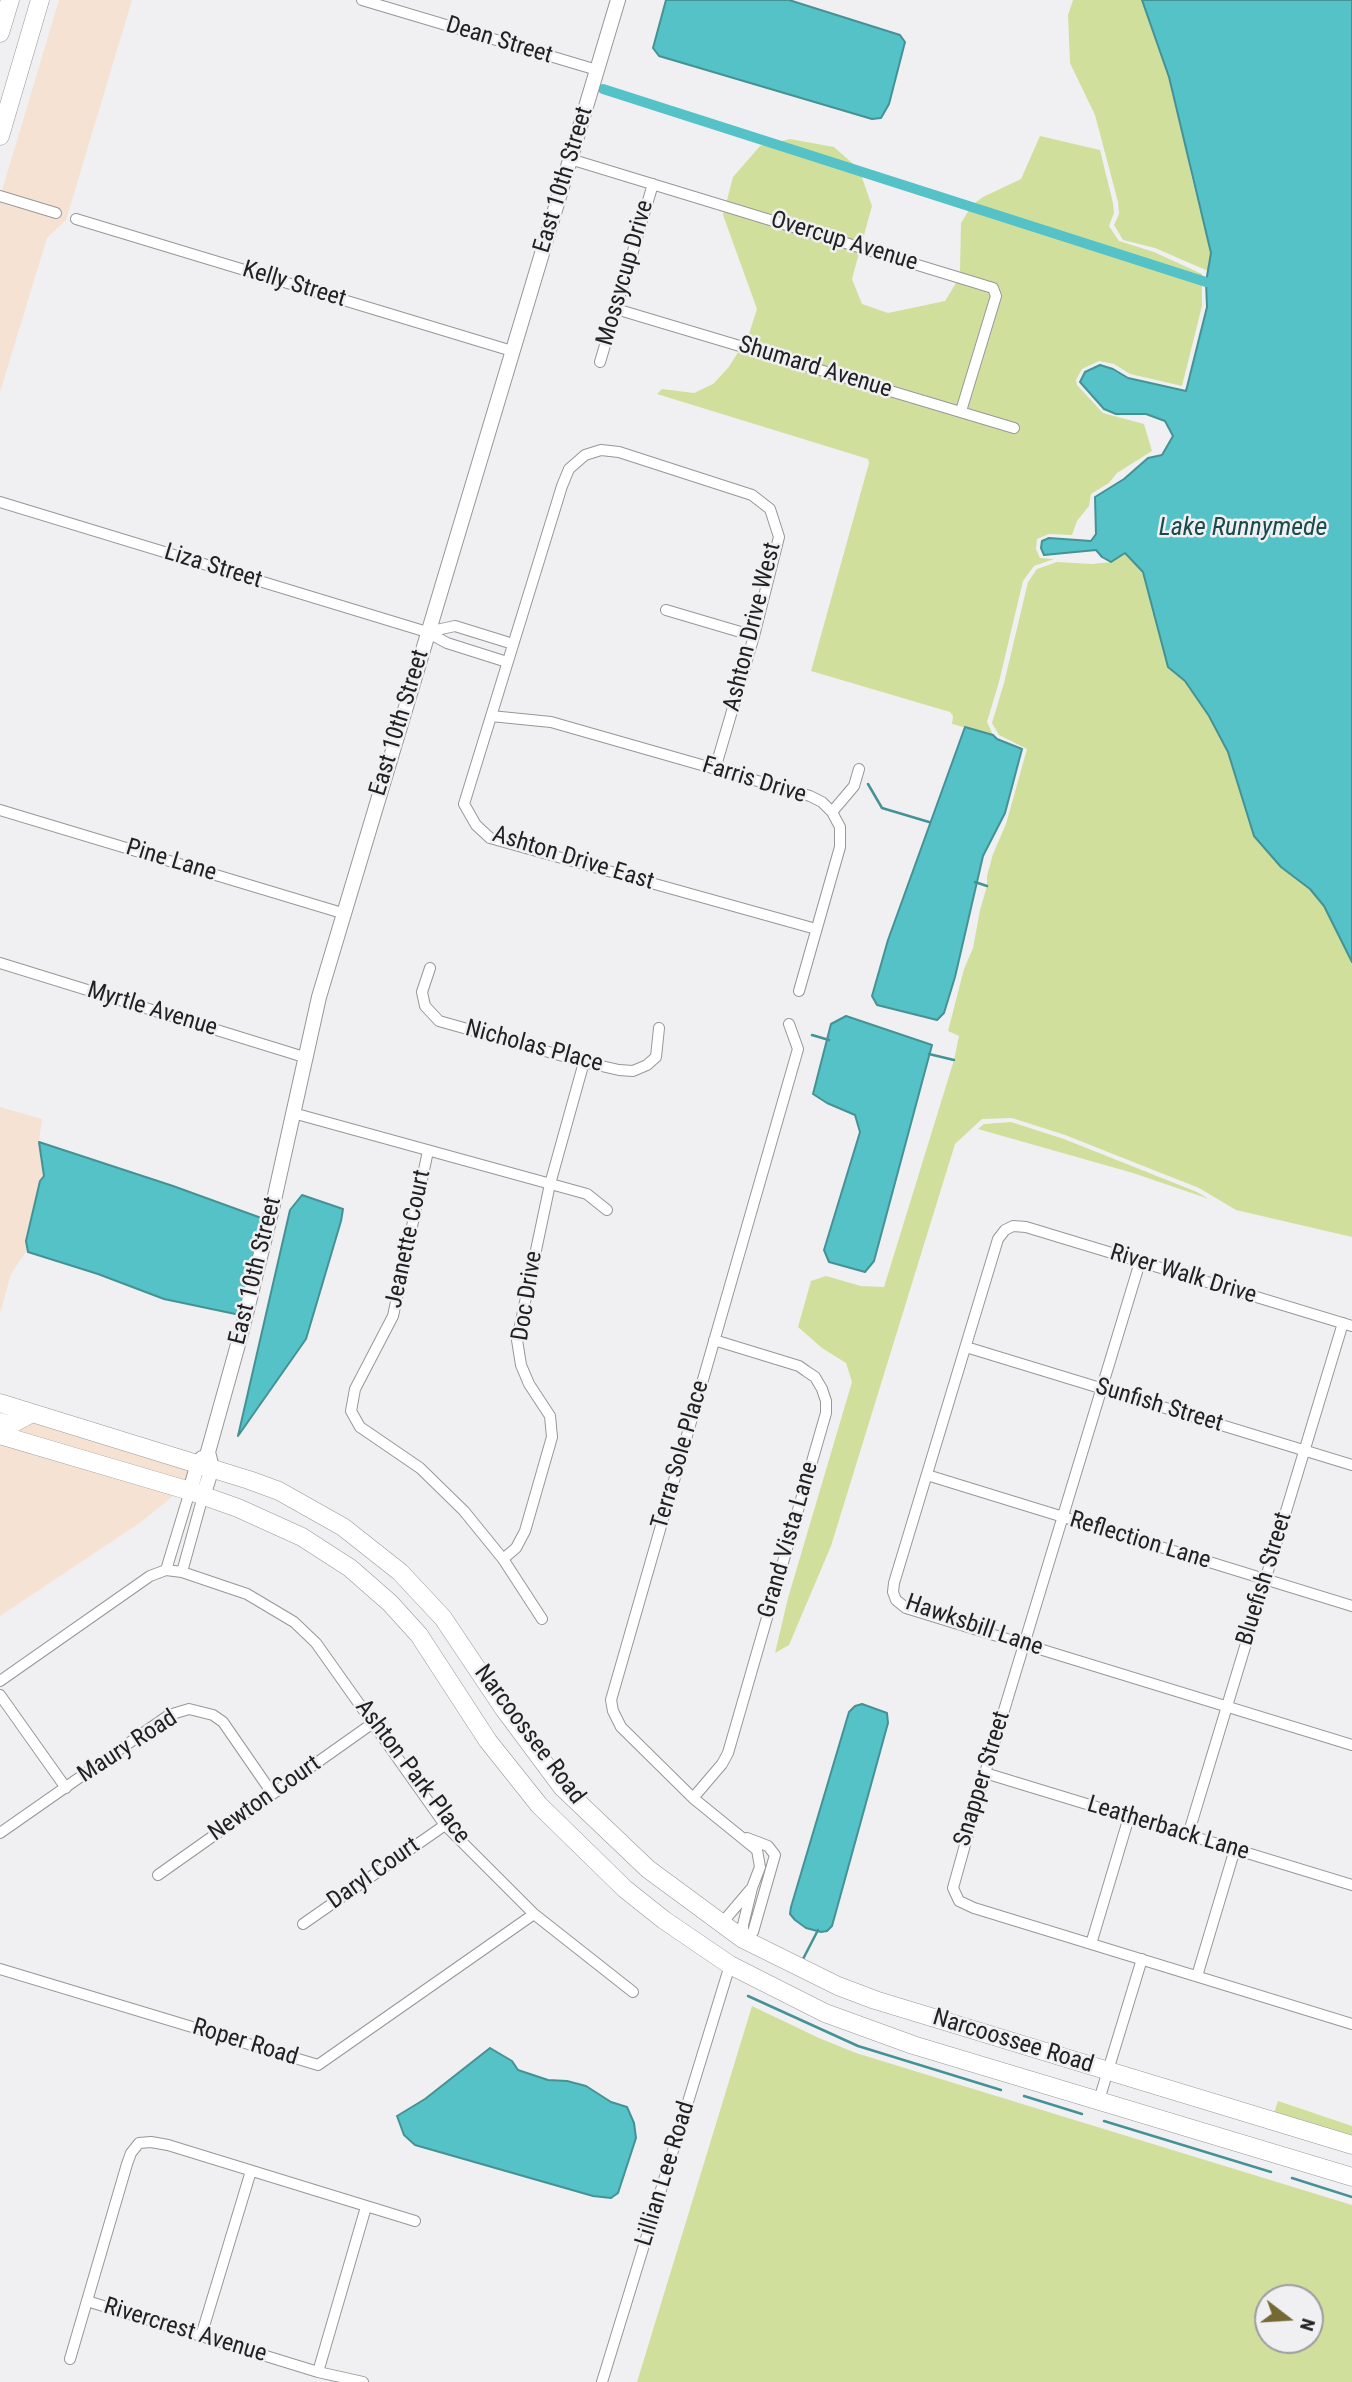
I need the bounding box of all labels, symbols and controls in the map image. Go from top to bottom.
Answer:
street label: Dean Street [442,11,556,71]
street label: East 10th Street [528,104,600,256]
street label: Mossycup Drive [592,197,660,349]
street label: Overcup Avenue [767,206,921,278]
street label: Kelly Street [239,256,349,314]
street label: Shumard Avenue [735,331,895,405]
water label: Lake Runnymede [1159,512,1327,544]
street label: Liza Street [161,539,265,595]
street label: Ashton Drive West [718,540,788,714]
street label: East 10th Street [364,647,436,799]
street label: Farris Drive [699,752,809,810]
street label: Ashton Drive East [489,821,657,897]
street label: Pine Lane [122,834,220,888]
street label: Myrtle Avenue [83,977,221,1043]
street label: Nicholas Place [462,1015,606,1079]
street label: Jeanette Court [380,1167,438,1311]
street label: East 10th Street [224,1194,288,1348]
street label: River Walk Drive [1106,1239,1260,1311]
street label: Doc Drive [507,1249,549,1343]
street label: Sunfish Street [1092,1373,1226,1439]
street label: Terra Sole Place [646,1377,716,1533]
street label: Grand Vista Lane [753,1458,825,1622]
street label: Reflection Lane [1066,1506,1214,1576]
street label: Bluefish Street [1231,1509,1299,1649]
street label: Hawksbill Lane [902,1589,1046,1663]
street label: Narcoossee Road [467,1660,591,1810]
street label: Ashton Park Place [348,1694,476,1850]
street label: Maury Road [73,1704,183,1790]
street label: Snapper Street [949,1708,1017,1850]
street label: Newton Court [203,1750,327,1848]
street label: Leatherback Lane [1083,1791,1253,1867]
street label: Daryl Court [322,1832,426,1916]
street label: Narcoossee Road [929,2004,1097,2080]
street label: Roper Road [189,2013,301,2073]
street label: Lillian Lee Road [630,2098,702,2250]
north arrow [1254,2284,1324,2354]
street label: Rivercrest Avenue [100,2293,270,2369]
text: N [1295,2316,1320,2334]

